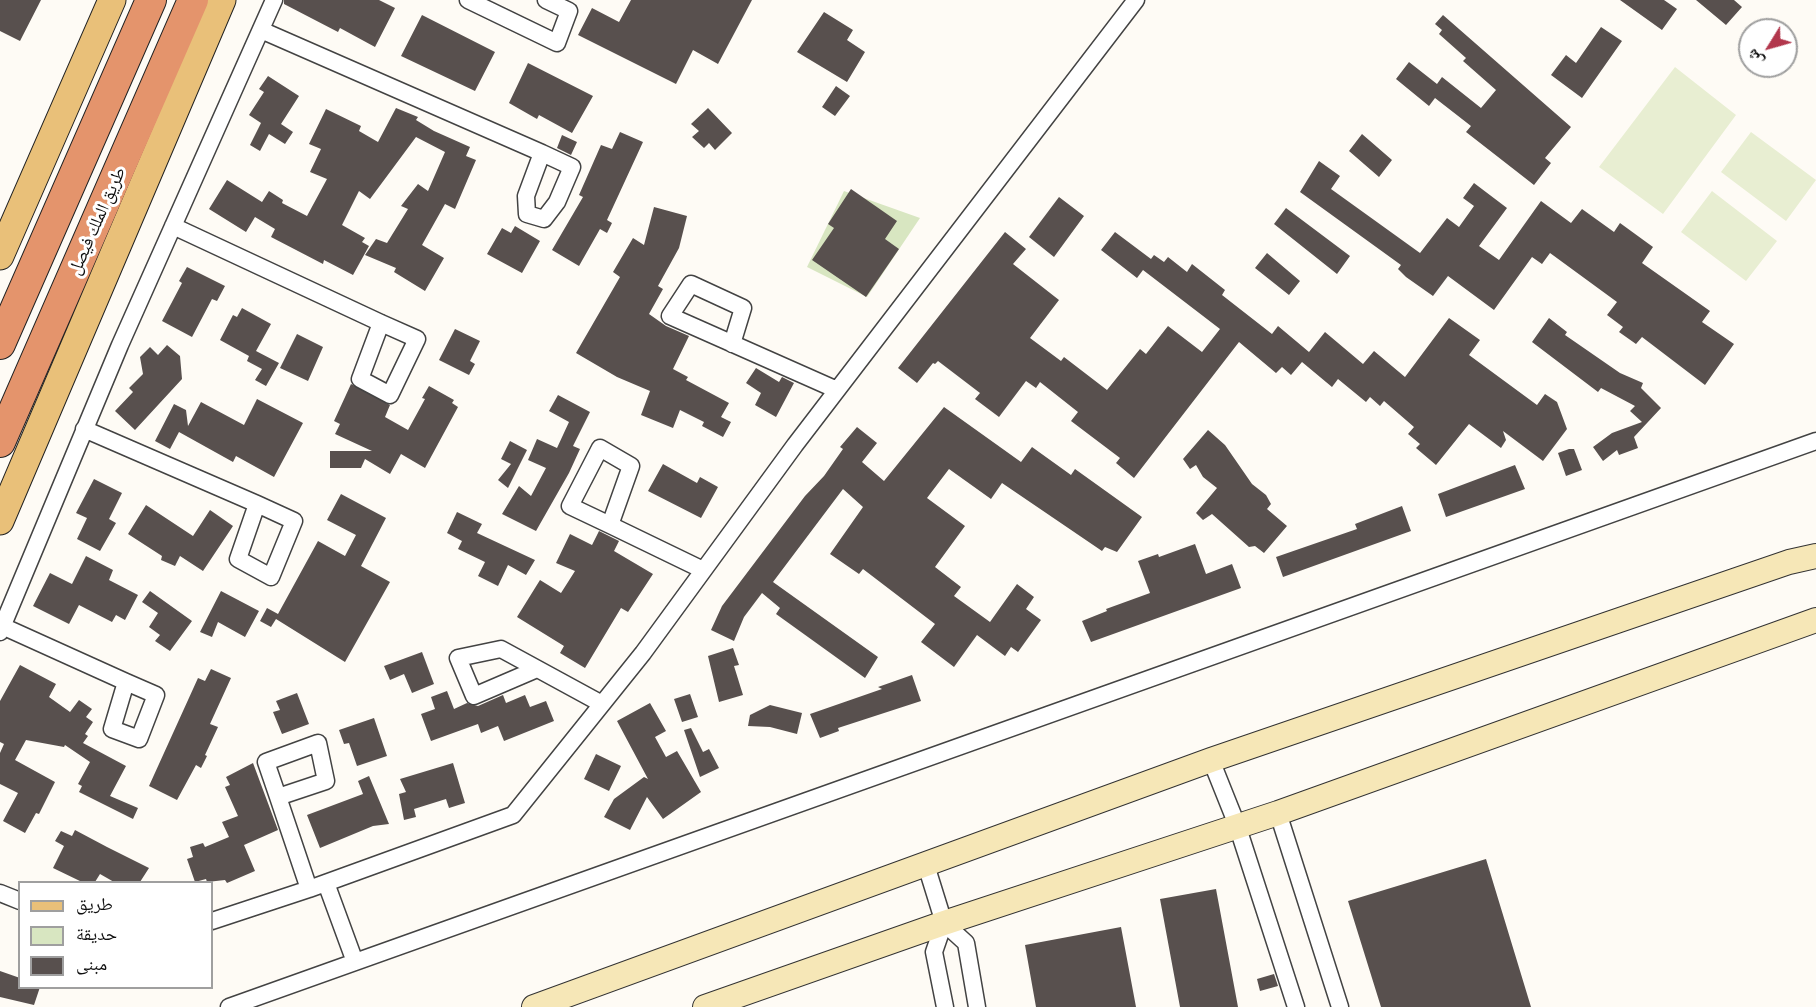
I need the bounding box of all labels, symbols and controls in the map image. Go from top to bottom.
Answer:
north arrow [1738,18,1798,78]
text: ش [1743,46,1767,70]
street label: طريق الملك فيصل [64,164,130,278]
legend [18,881,213,989]
text: طريق [76,894,113,914]
text: حديقة [76,924,117,944]
text: مبنى [76,954,107,974]

